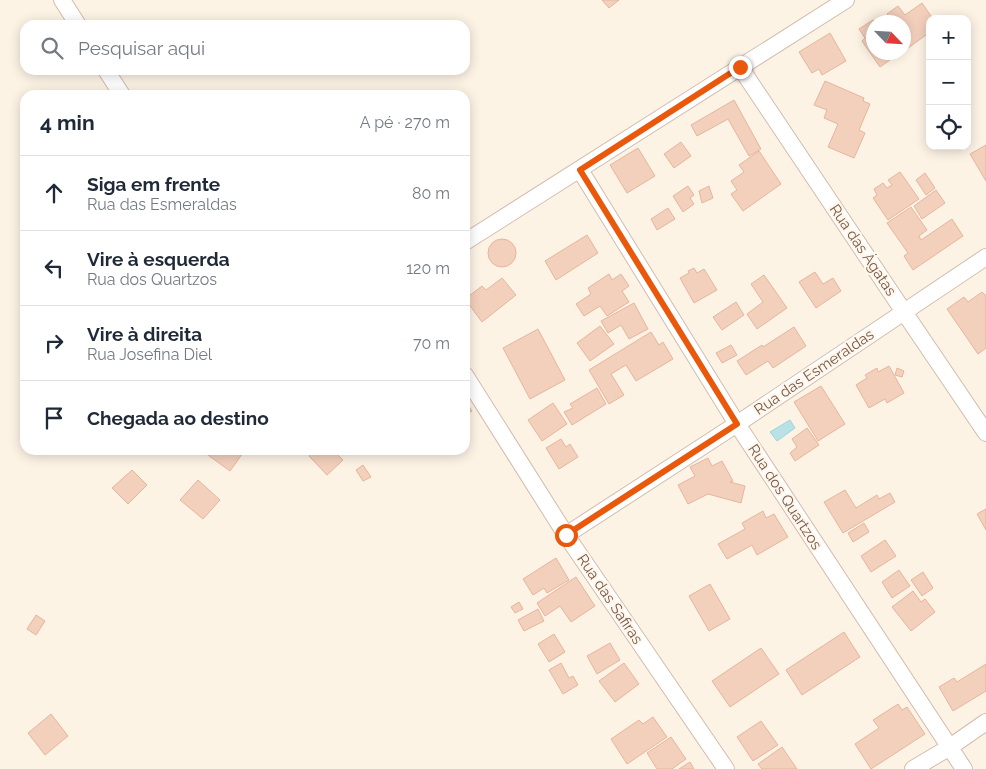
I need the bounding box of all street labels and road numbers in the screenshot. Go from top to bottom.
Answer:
street label: Rua das Ágatas [826,201,900,299]
street label: Rua das Esmeraldas [751,325,877,419]
street label: Rua dos Quartzos [744,441,826,553]
street label: Rua das Safiras [573,551,647,647]

